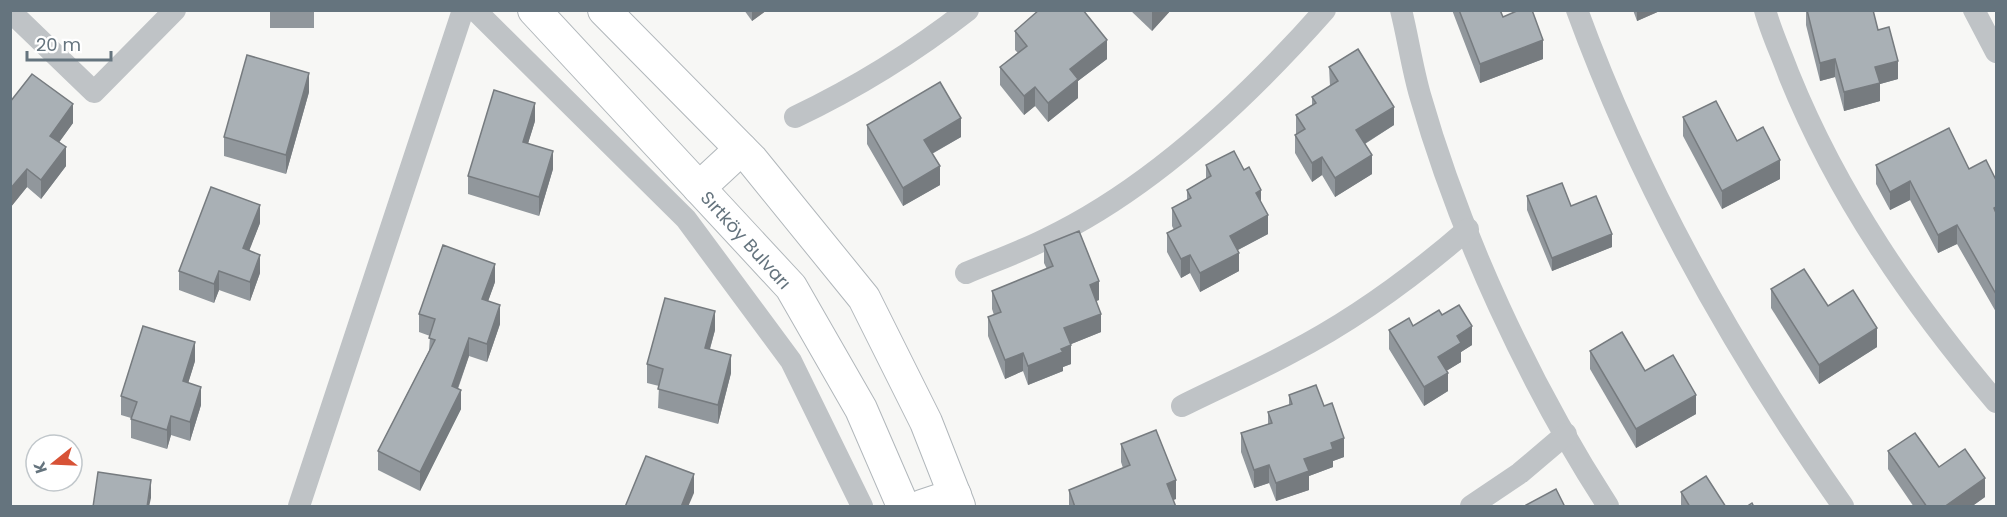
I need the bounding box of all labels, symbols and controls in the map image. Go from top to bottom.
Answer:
scale bar [27,24,111,62]
text: 20 m [36,32,81,57]
street label: Sırtköy Bulvarı [695,185,797,295]
north arrow [24,433,84,493]
text: K [28,459,53,476]

